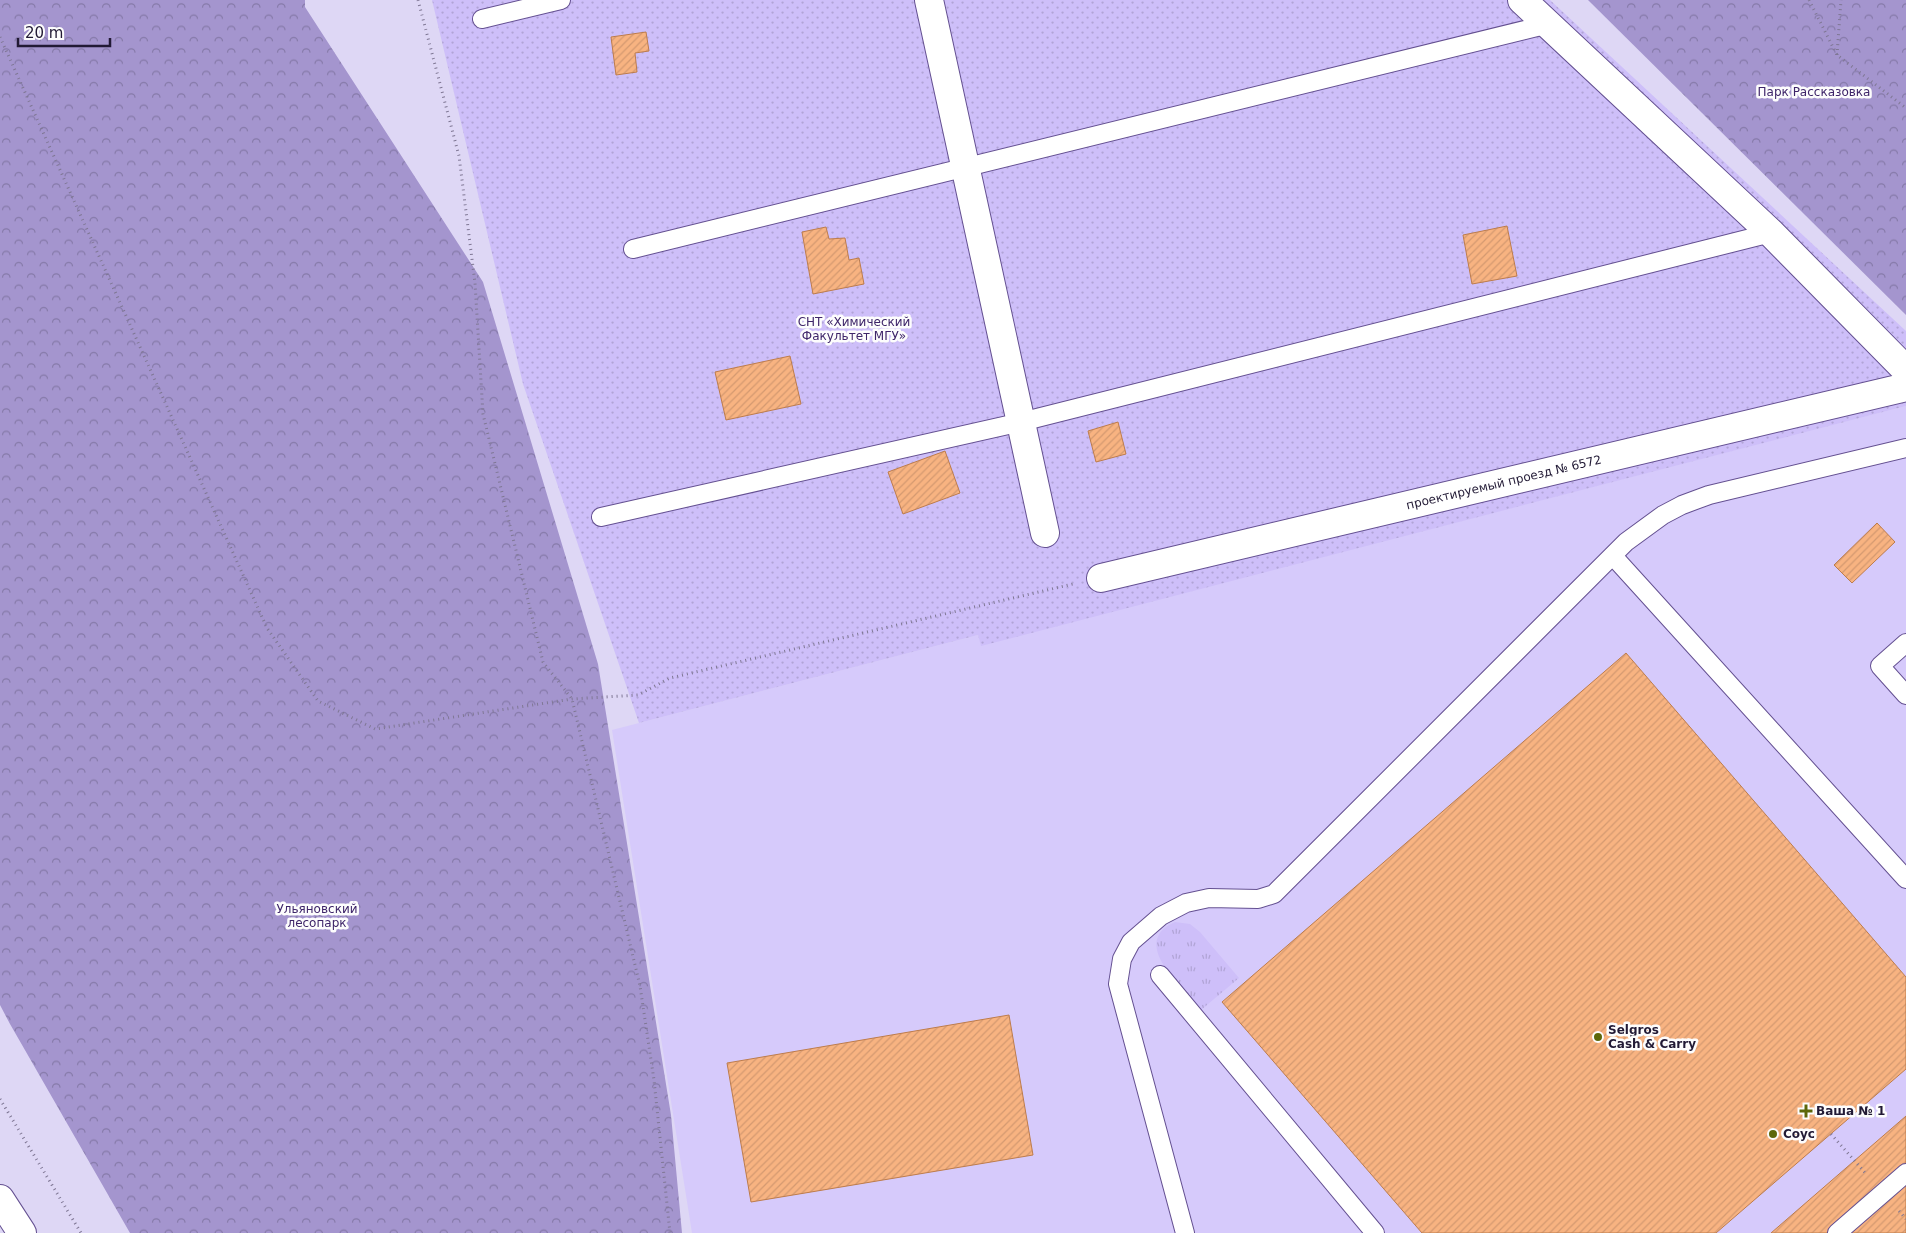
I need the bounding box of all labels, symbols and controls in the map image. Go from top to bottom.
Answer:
scale bar [18,15,110,47]
text: 20 m [25,24,63,42]
park label: Парк Рассказовка [1758,85,1870,99]
park label: СНТ «Химический Факультет МГУ» [798,315,910,343]
street label: проектируемый проезд № 6572 [1405,453,1603,512]
park label: Ульяновский лесопарк [277,902,357,930]
place label: Selgros Cash & Carry [1608,1023,1696,1051]
marker: Selgros Cash & Carry [1592,1031,1604,1043]
place label: Ваша № 1 [1816,1104,1885,1118]
marker: Ваша № 1 [1800,1105,1812,1117]
place label: Соус [1783,1127,1815,1141]
marker: Соус [1767,1128,1779,1140]

